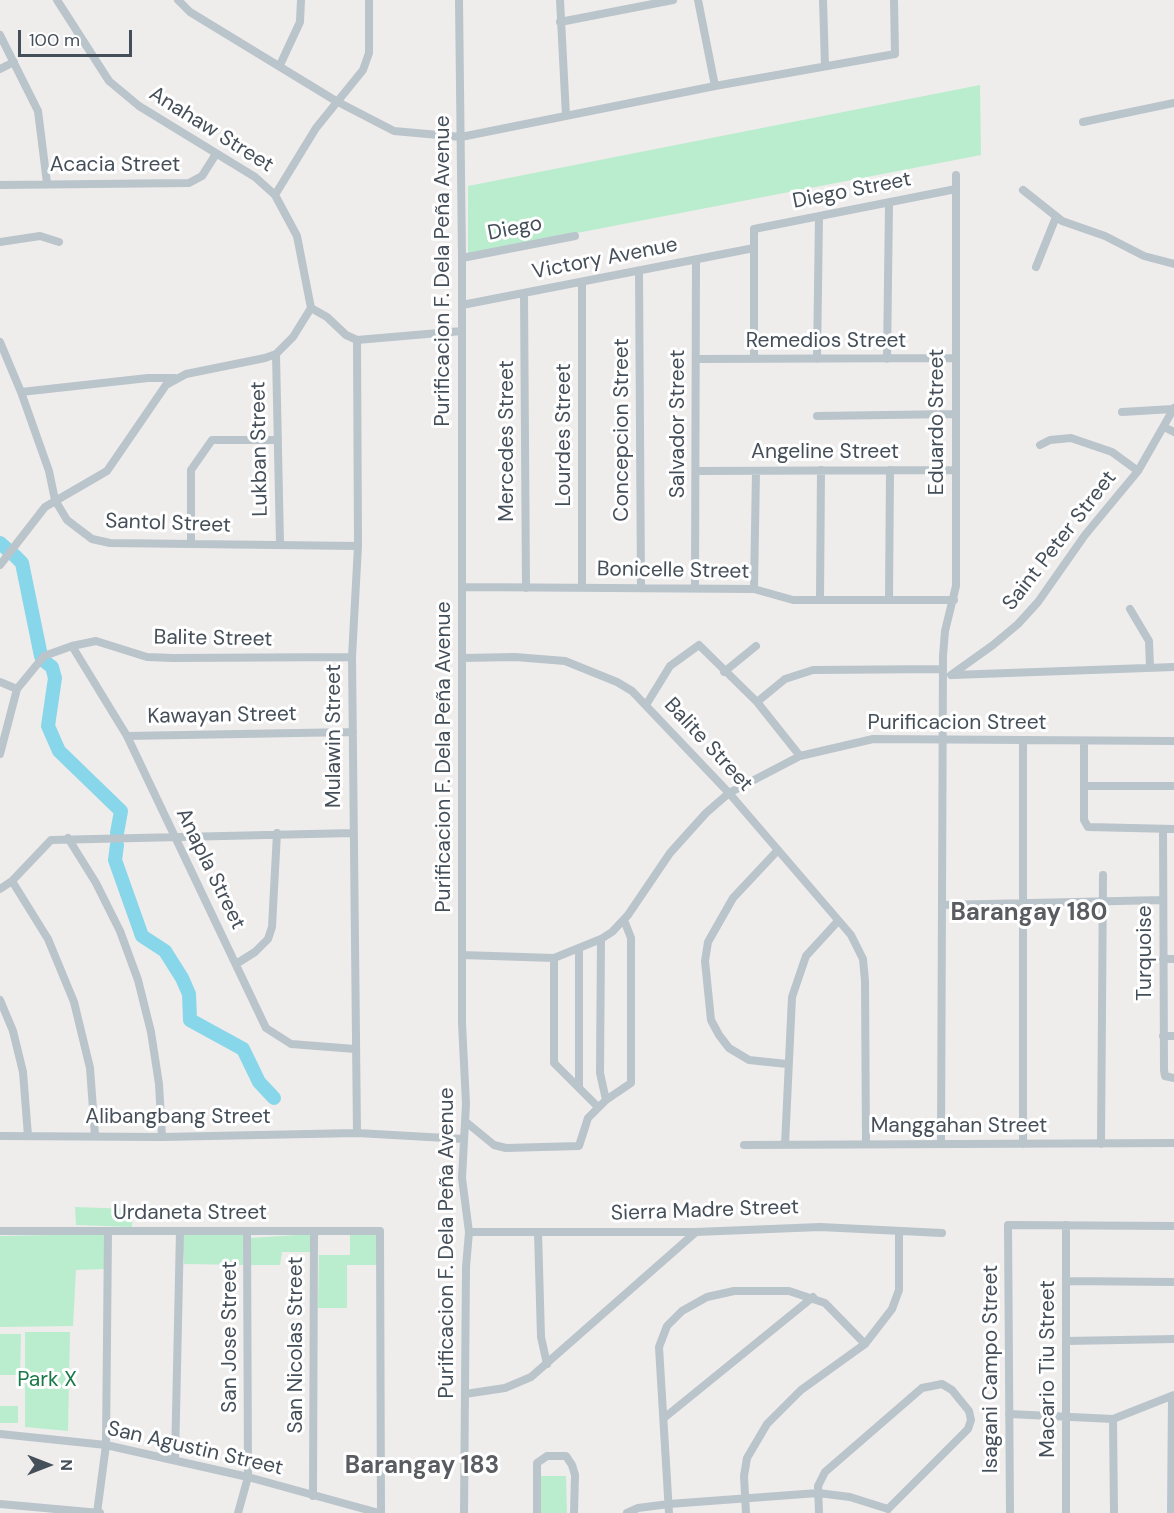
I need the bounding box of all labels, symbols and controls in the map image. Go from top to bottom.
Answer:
scale bar [21,18,135,56]
text: 100 m [29,28,80,52]
street label: Anahaw Street [144,82,278,178]
street label: Purificacion F. Dela Peña Avenue [430,115,456,427]
street label: Acacia Street [50,152,180,178]
street label: Diego Street [791,167,913,215]
street label: Diego [486,211,544,247]
street label: Victory Avenue [530,233,680,285]
street label: Remedios Street [746,328,906,354]
street label: Concepcion Street [609,338,635,522]
street label: Eduardo Street [924,349,950,495]
street label: Salvador Street [665,350,691,498]
street label: Mercedes Street [494,360,520,522]
street label: Lourdes Street [551,363,577,507]
street label: Lukban Street [246,381,274,517]
street label: Angeline Street [751,439,899,465]
street label: Saint Peter Street [998,466,1122,616]
street label: Santol Street [105,509,231,539]
street label: Bonicelle Street [597,557,749,585]
street label: Purificacion F. Dela Peña Avenue [431,601,457,913]
street label: Balite Street [153,625,273,653]
street label: Mulawin Street [321,664,347,808]
street label: Balite Street [658,693,758,797]
street label: Kawayan Street [147,702,297,730]
street label: Purificacion Street [868,710,1046,736]
street label: Anapla Street [170,804,250,934]
district label: Barangay 180 [951,900,1107,928]
street label: Turquoise [1132,905,1158,1001]
street label: Purificacion F. Dela Peña Avenue [434,1087,460,1399]
street label: Alibangbang Street [85,1104,271,1130]
street label: Manggahan Street [871,1113,1047,1139]
street label: Sierra Madre Street [610,1195,800,1227]
street label: Urdaneta Street [113,1200,267,1226]
street label: San Nicolas Street [283,1256,309,1434]
street label: San Jose Street [217,1261,243,1413]
street label: Isagani Campo Street [978,1265,1004,1473]
street label: Macario Tiu Street [1035,1280,1061,1458]
park label: Park X [17,1367,77,1393]
street label: San Agustin Street [105,1417,285,1481]
north arrow [18,1435,78,1495]
district label: Barangay 183 [345,1453,499,1481]
text: N [56,1459,77,1471]

